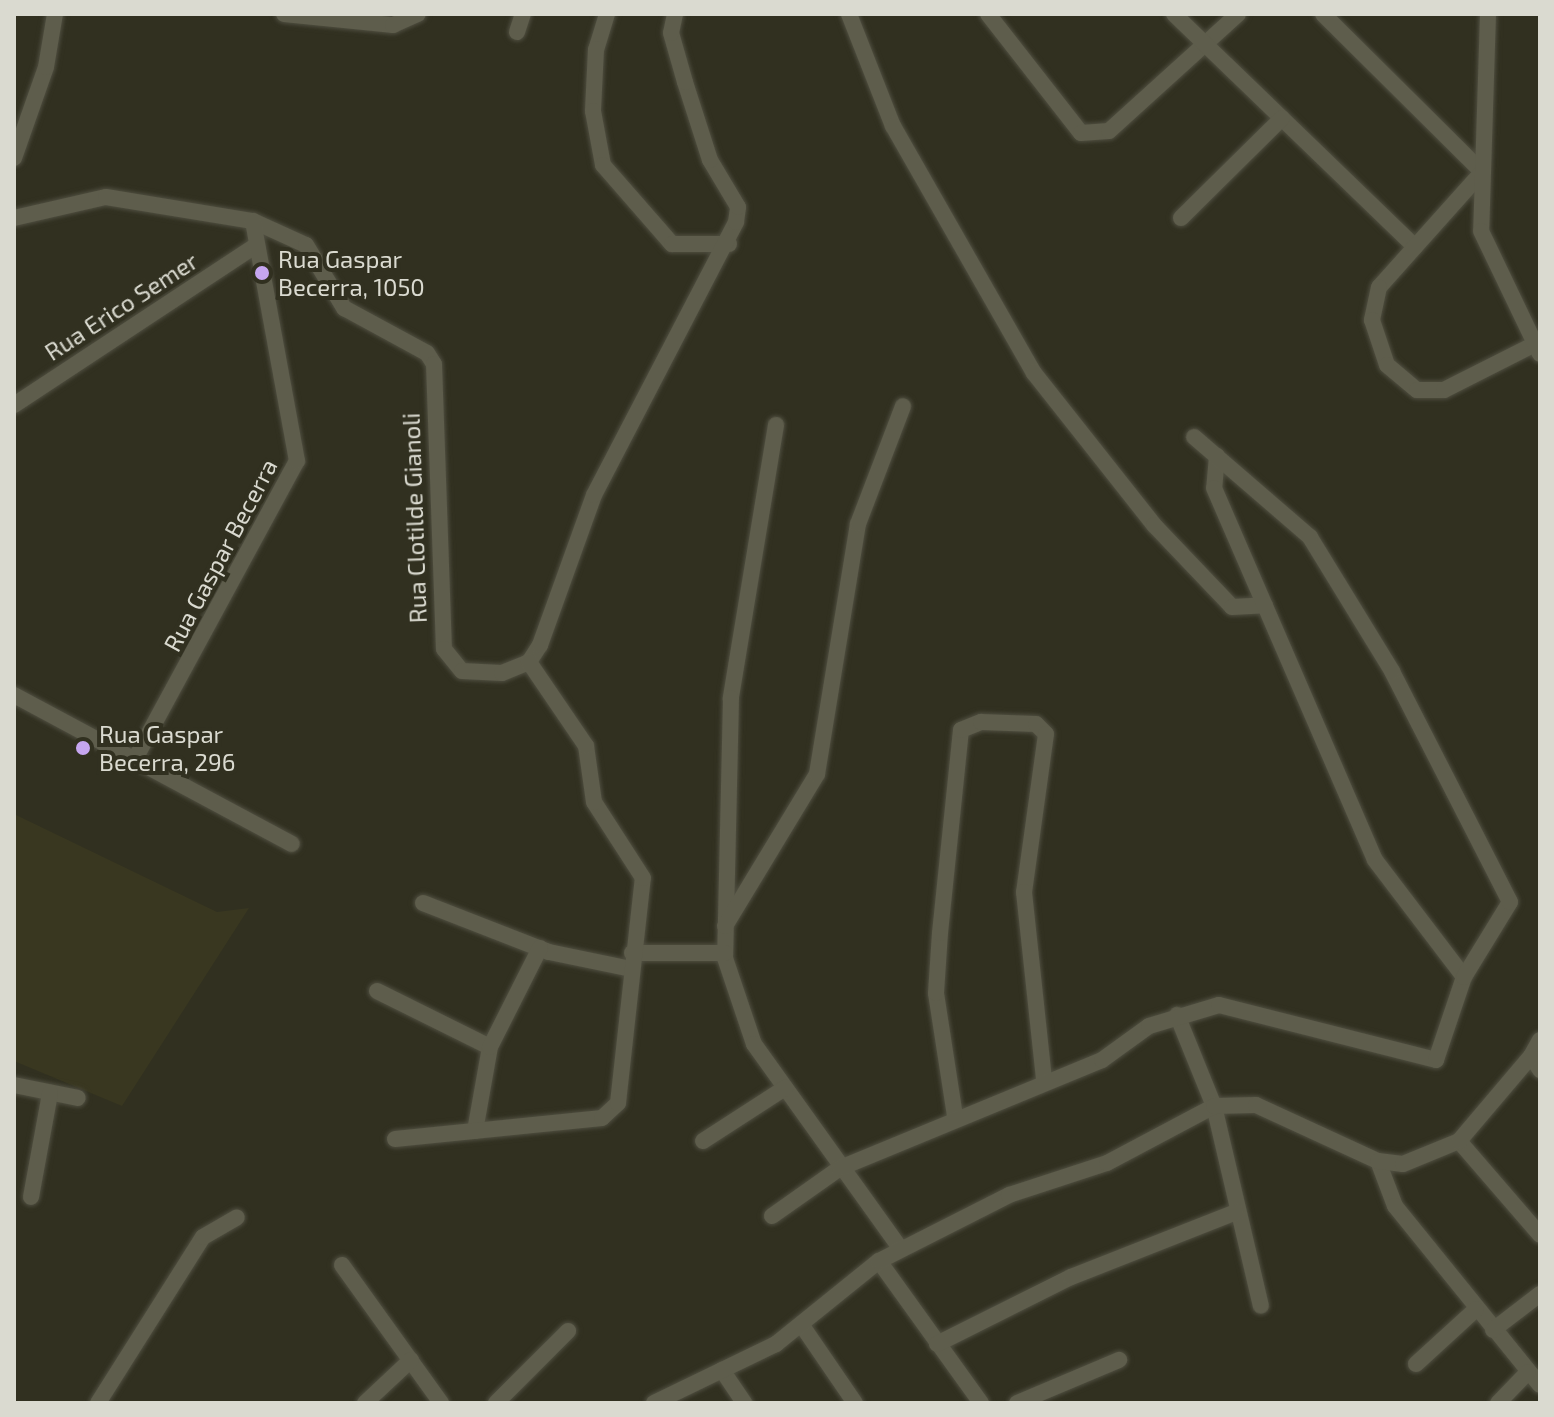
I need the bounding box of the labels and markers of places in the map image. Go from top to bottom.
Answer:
place label: Rua Gaspar Becerra, 1050 [278,245,425,301]
marker: Rua Gaspar Becerra, 1050 [253,264,271,282]
place label: Rua Gaspar Becerra, 296 [99,720,235,776]
marker: Rua Gaspar Becerra, 296 [74,739,92,757]

